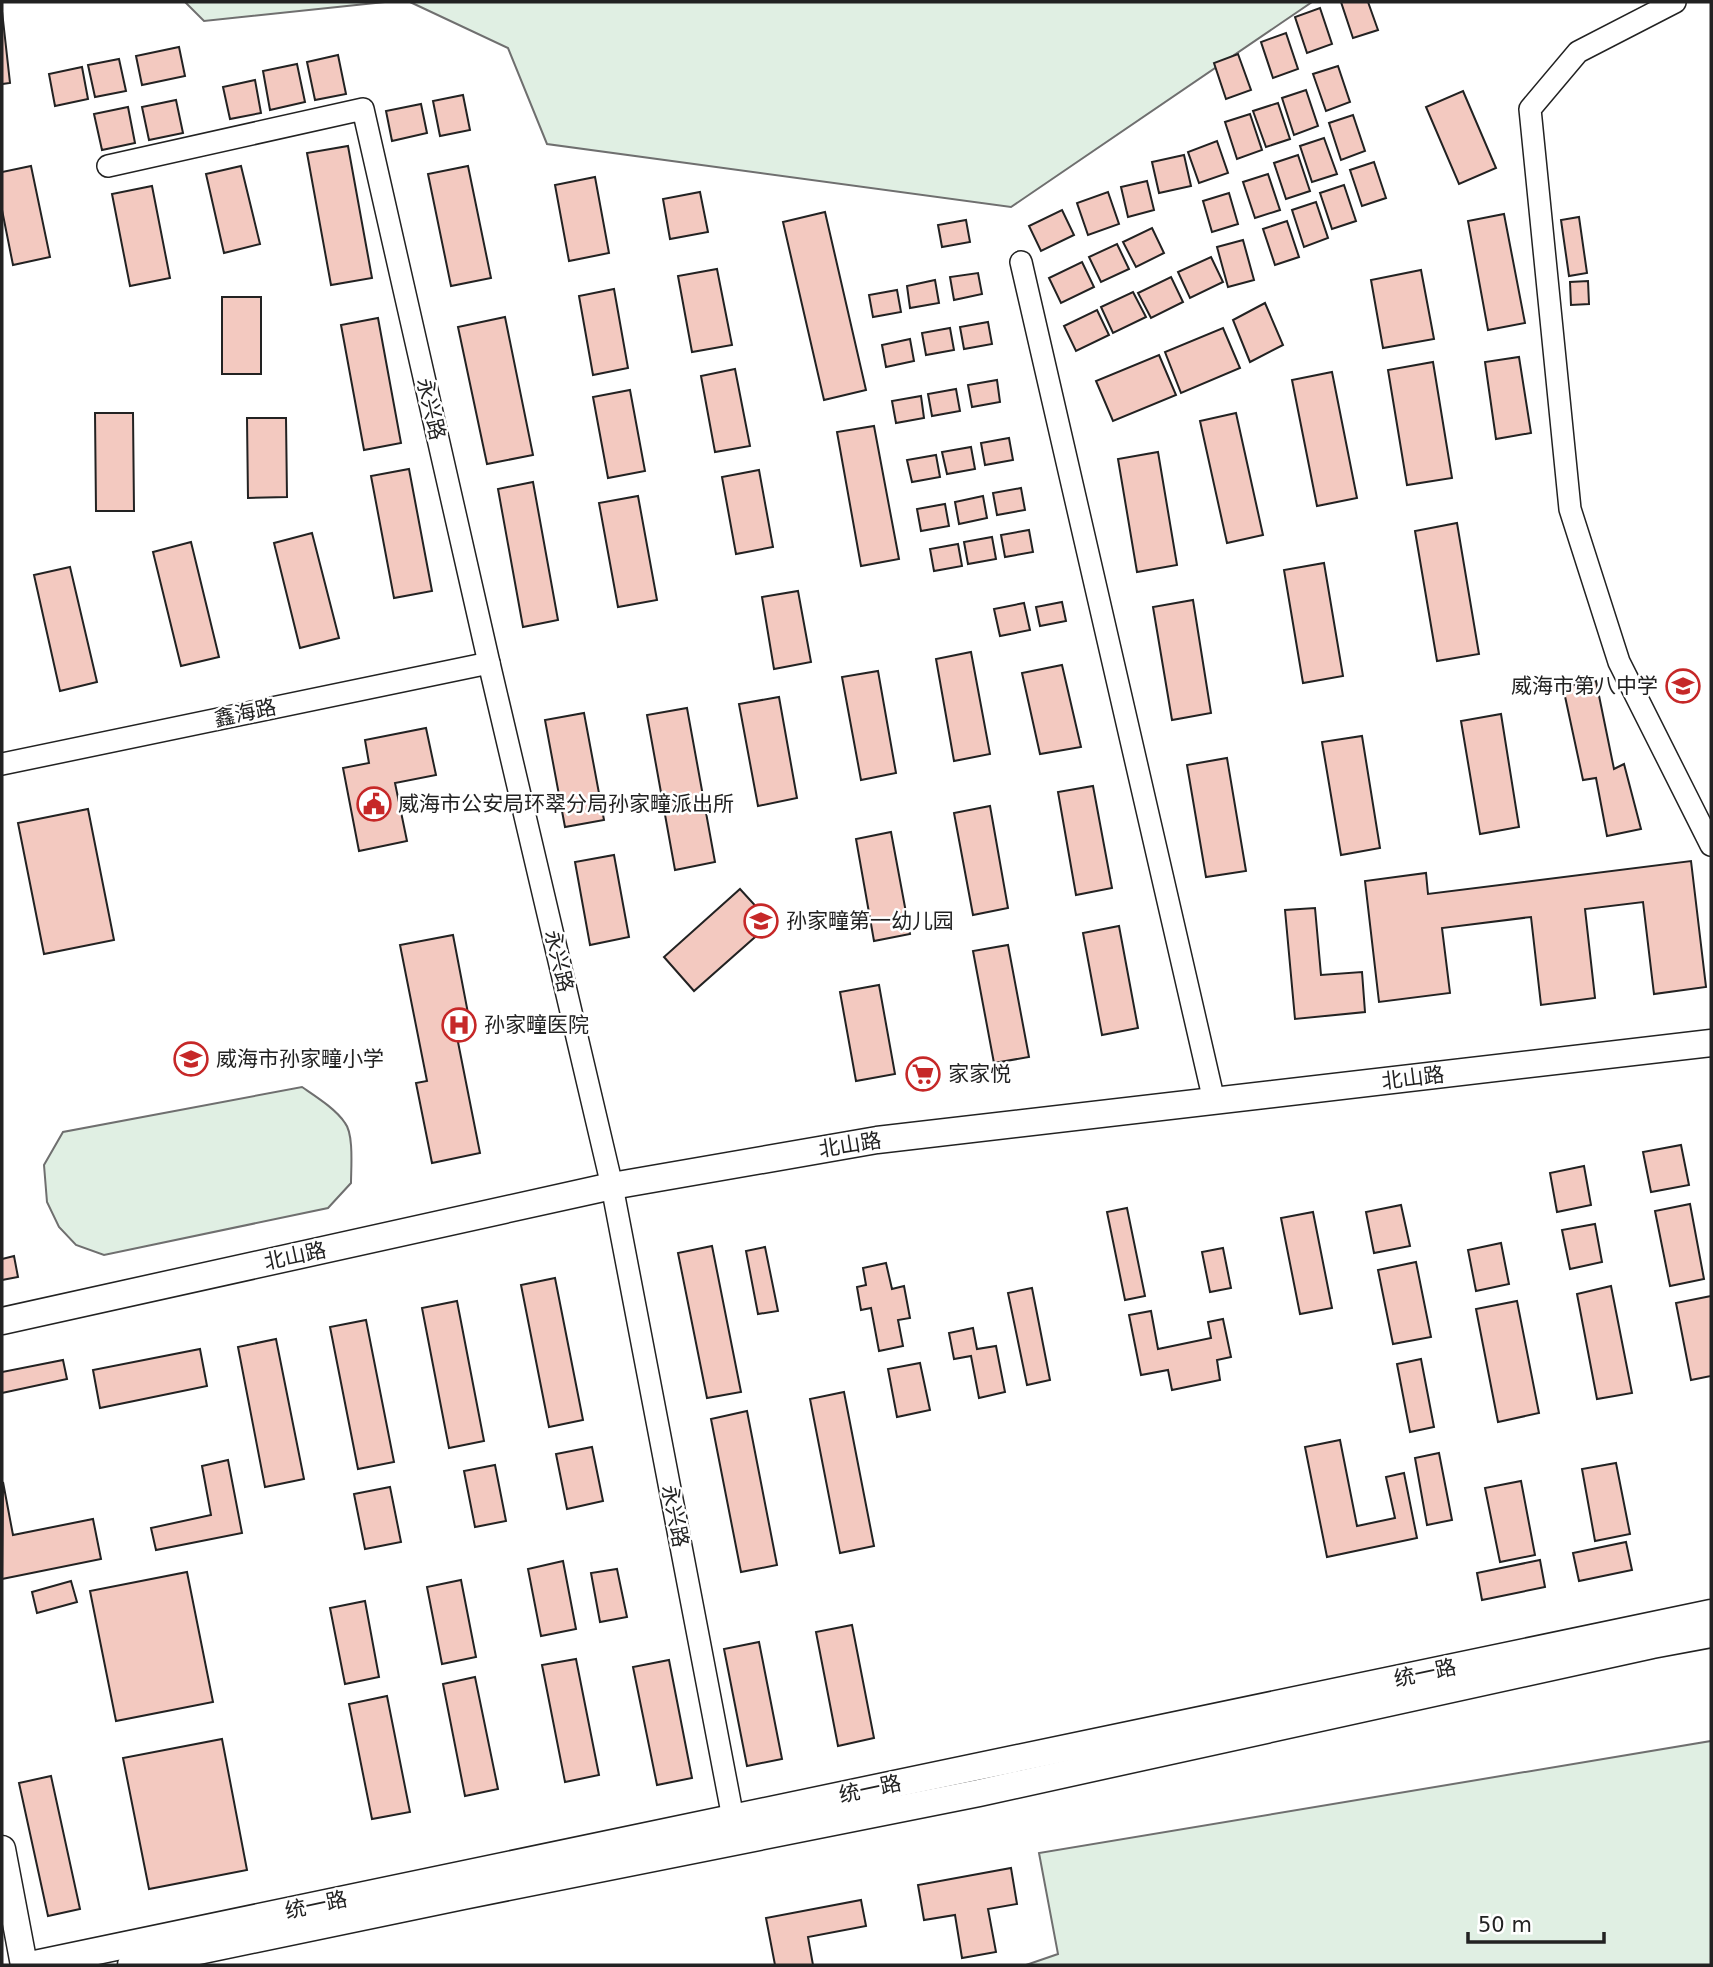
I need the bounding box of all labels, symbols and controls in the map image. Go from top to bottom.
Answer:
street label: 永兴路 [412,376,450,442]
school or university icon: 威海市第八中学 [1664,667,1702,705]
place label: 威海市第八中学 [1511,674,1658,698]
street label: 鑫海路 [212,695,278,731]
public building icon: 威海市公安局环翠分局孙家疃派出所 [355,785,393,823]
place label: 威海市公安局环翠分局孙家疃派出所 [398,792,734,816]
school or university icon: 孙家疃第一幼儿园 [742,902,780,940]
place label: 孙家疃第一幼儿园 [786,909,954,933]
street label: 永兴路 [540,928,578,994]
hospital icon: 孙家疃医院 [440,1006,478,1044]
place label: 孙家疃医院 [484,1013,589,1037]
school or university icon: 威海市孙家疃小学 [172,1040,210,1078]
place label: 威海市孙家疃小学 [216,1047,384,1071]
supermarket icon: 家家悦 [904,1055,942,1093]
place label: 家家悦 [948,1062,1011,1086]
street label: 北山路 [1380,1062,1446,1094]
street label: 北山路 [817,1128,883,1162]
street label: 北山路 [262,1238,328,1274]
street label: 永兴路 [657,1483,693,1549]
street label: 统一路 [1392,1655,1458,1691]
street label: 统一路 [837,1771,903,1807]
street label: 统一路 [283,1887,349,1923]
scale bar [1468,1900,1604,1944]
text: 50 m [1478,1913,1532,1937]

